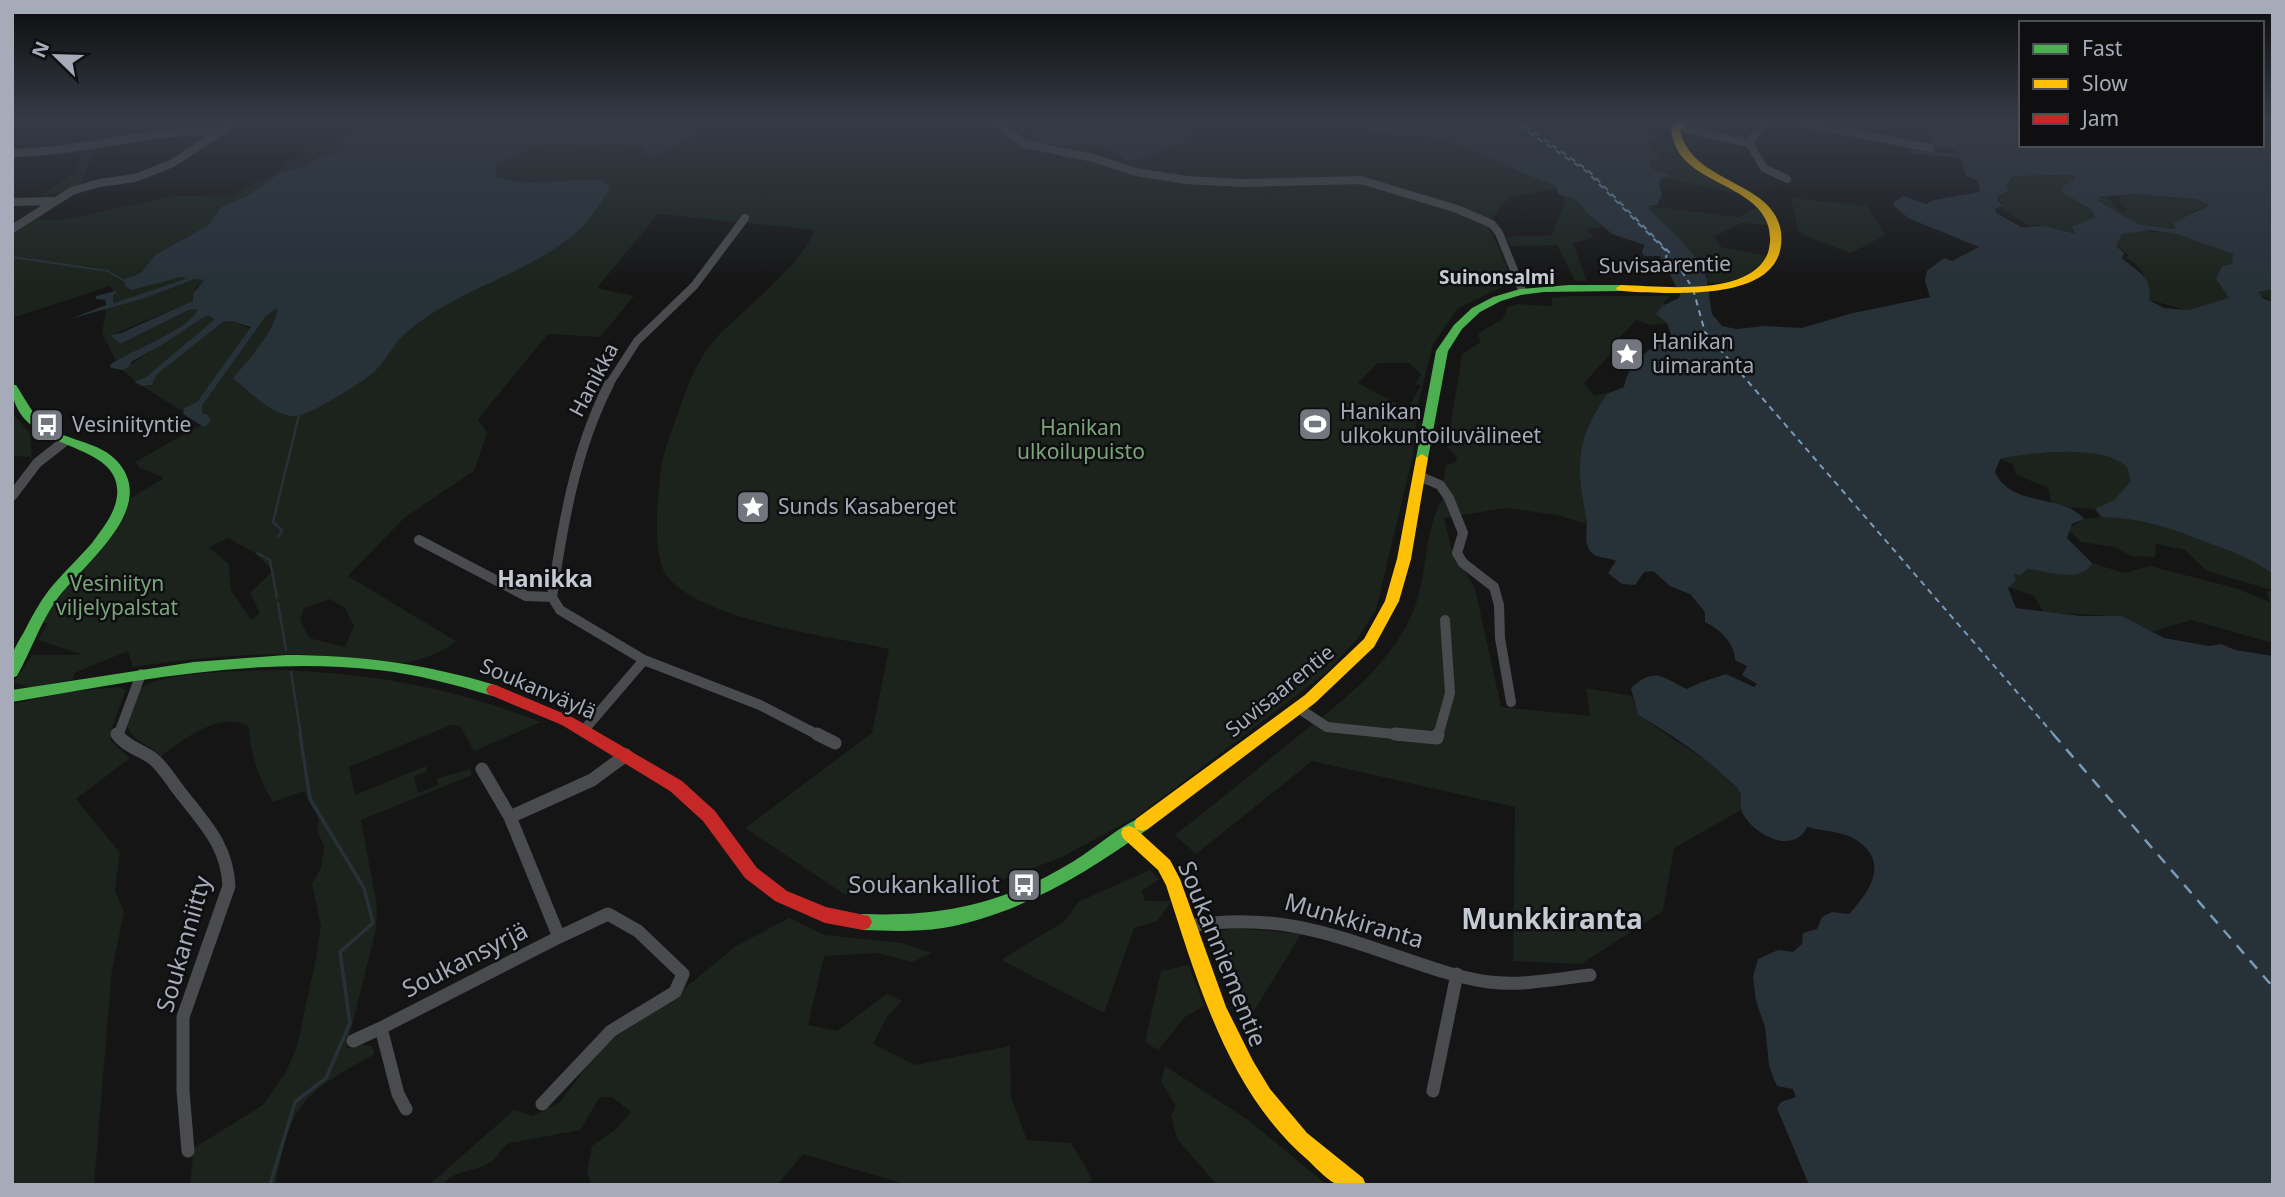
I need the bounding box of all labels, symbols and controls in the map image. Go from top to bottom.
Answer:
north arrow [21,21,91,91]
legend [2019,21,2264,147]
text: Fast [2082,34,2123,62]
text: N [25,37,55,62]
text: Slow [2082,69,2128,97]
text: Jam [2080,104,2119,132]
street label: Suvisaarentie [1599,249,1731,279]
district label: Suinonsalmi [1439,264,1555,290]
place label: Hanikan uimaranta [1652,327,1754,379]
place icon: Hanikan uimaranta [1608,335,1646,373]
street label: Hanikka [562,338,624,421]
place label: Hanikan ulkokuntoiluvälineet [1340,397,1542,449]
sports icon: Hanikan ulkokuntoiluvälineet [1296,405,1334,443]
bus stop icon: Vesiniityntie [28,406,66,444]
place label: Vesiniityntie [72,410,191,438]
park label: Hanikan ulkoilupuisto [1017,413,1145,465]
place icon: Sunds Kasaberget [734,488,772,526]
place label: Sunds Kasaberget [778,492,957,520]
district label: Hanikka [497,562,593,594]
park label: Vesiniityn viljelypalstat [56,569,178,621]
street label: Suvisaarentie [1219,638,1340,743]
street label: Soukanväylä [476,651,601,725]
street label: Soukanniementie [1171,856,1276,1051]
bus stop icon: Soukankalliot [1005,866,1043,904]
place label: Soukankalliot [848,867,1000,900]
street label: Soukanniitty [147,871,218,1016]
street label: Munkkiranta [1281,884,1428,955]
district label: Munkkiranta [1461,899,1643,937]
street label: Soukansyrjä [396,913,533,1004]

